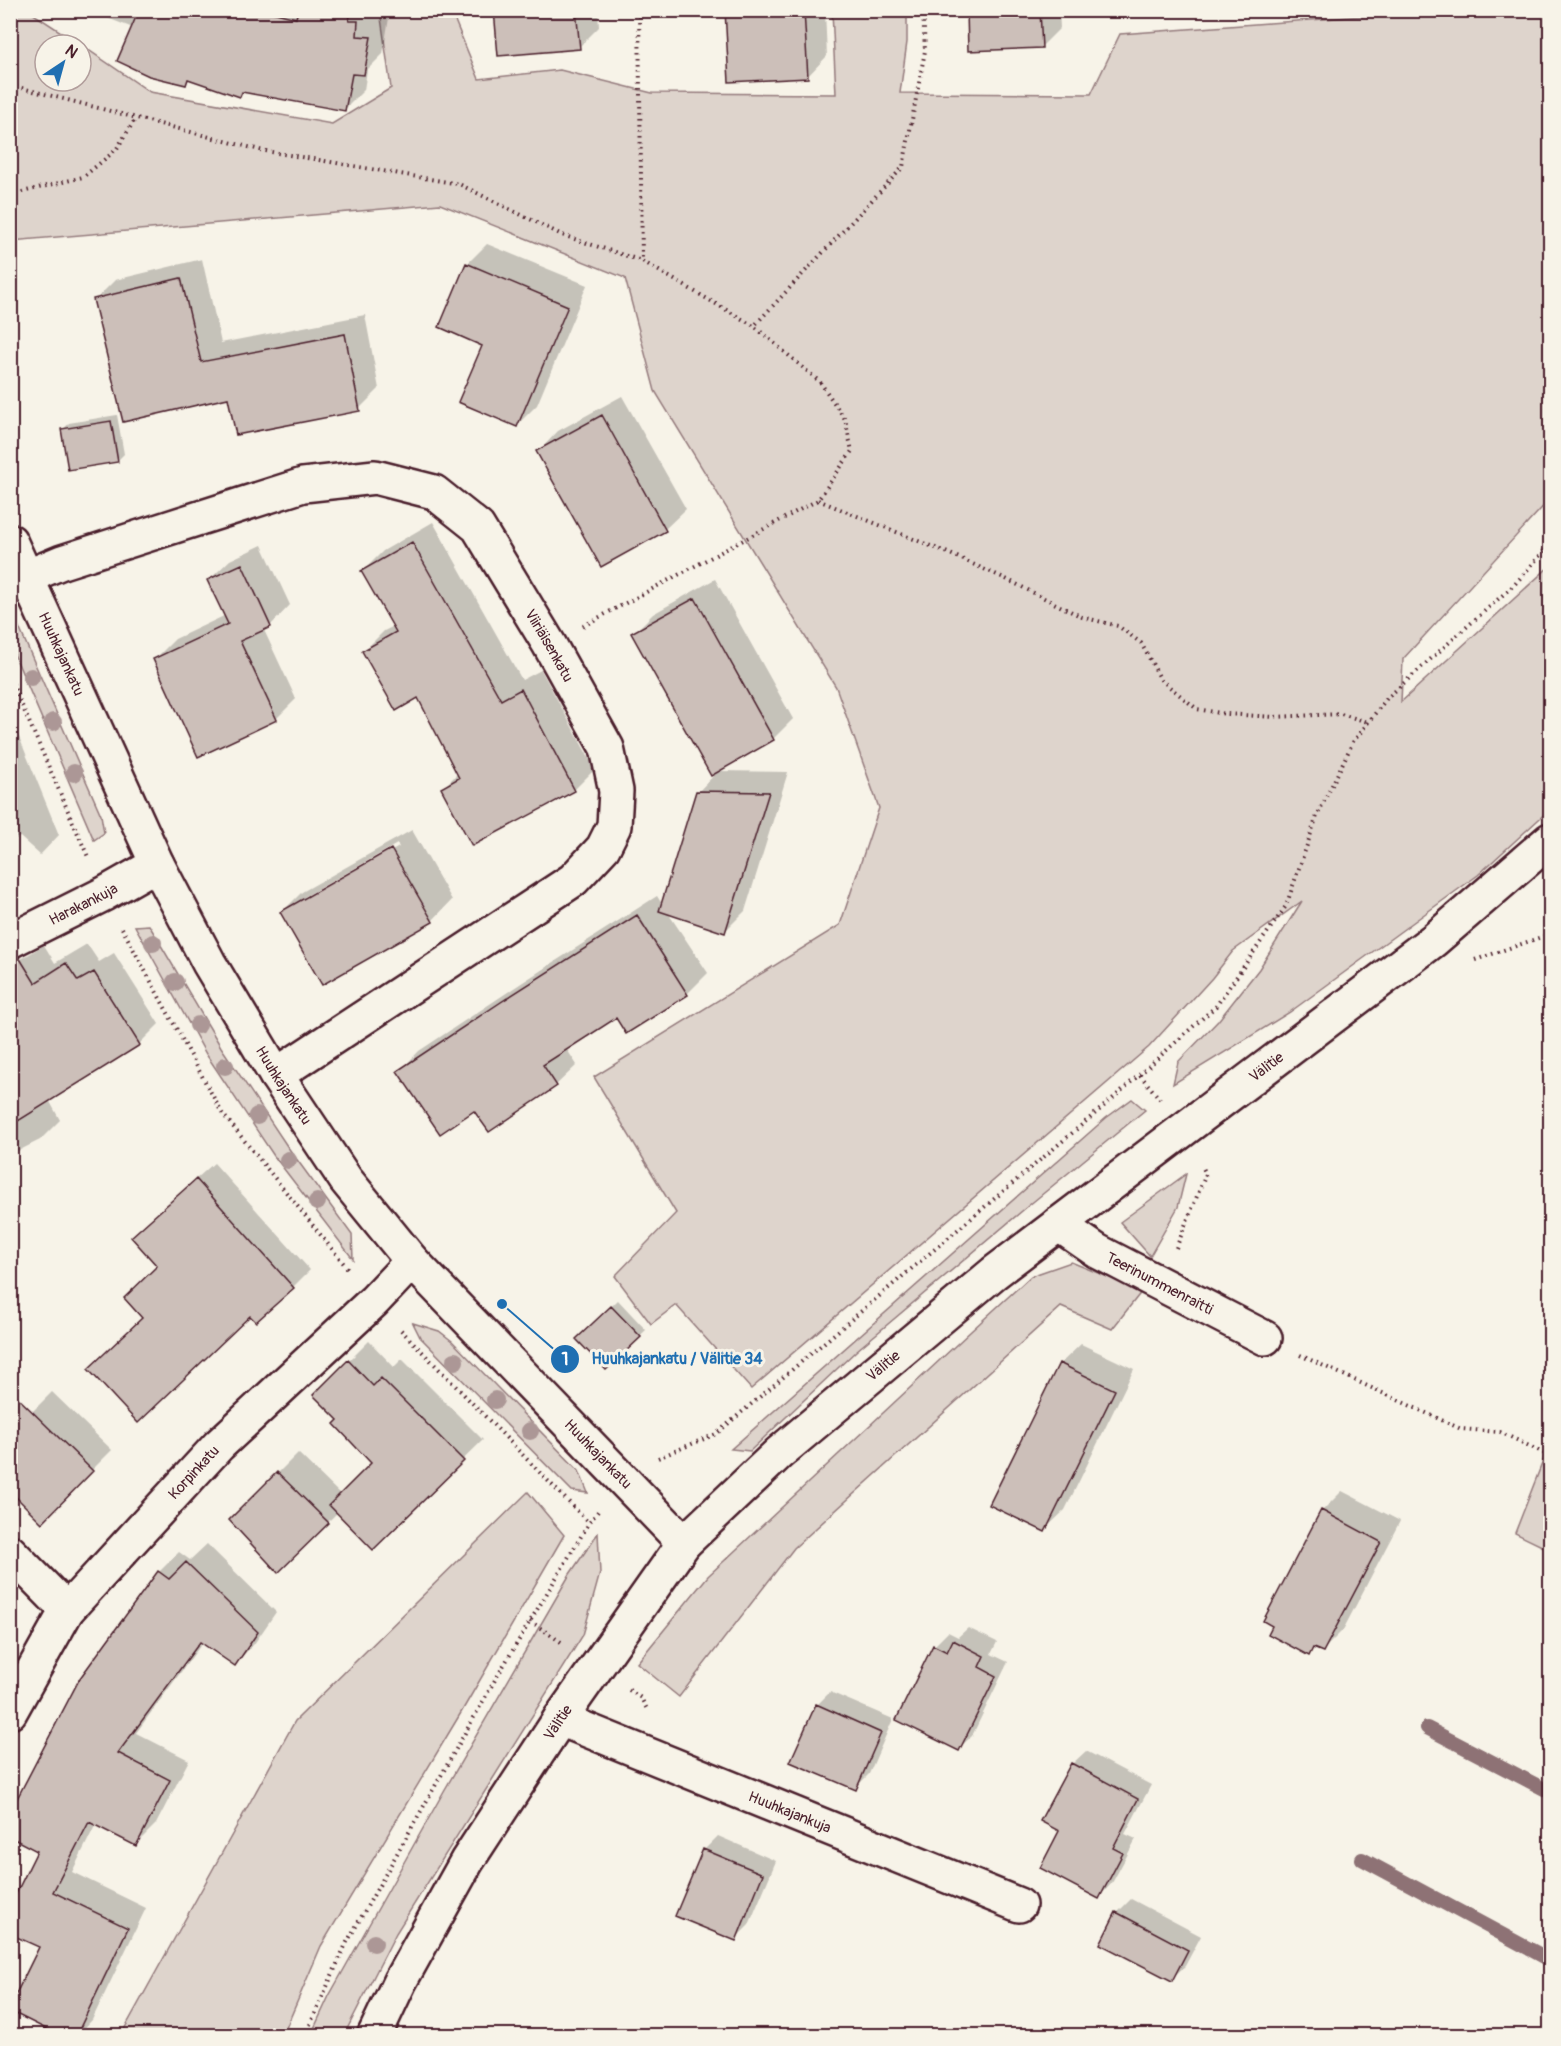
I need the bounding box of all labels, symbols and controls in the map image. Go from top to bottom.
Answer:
north arrow [33,33,93,93]
text: N [61,40,82,63]
street label: Viiriäisenkatu [521,606,578,685]
street label: Huuhkajankatu [34,609,89,699]
street label: Harakankuja [46,879,121,929]
street label: Huuhkajankatu [251,1043,316,1128]
street label: Välitie [1245,1047,1288,1086]
street label: Teerinummenraitti [1103,1248,1217,1319]
callout: Huuhkajankatu / Välitie 34 [550,1342,775,1376]
street label: Välitie [862,1346,904,1385]
text: 1 [561,1348,569,1371]
text: Huuhkajankatu / Välitie 34 [591,1349,763,1369]
street label: Huuhkajankatu [560,1415,636,1493]
street label: Korpinkatu [164,1441,223,1503]
street label: Välitie [539,1701,577,1744]
street label: Huuhkajankuja [746,1787,834,1837]

